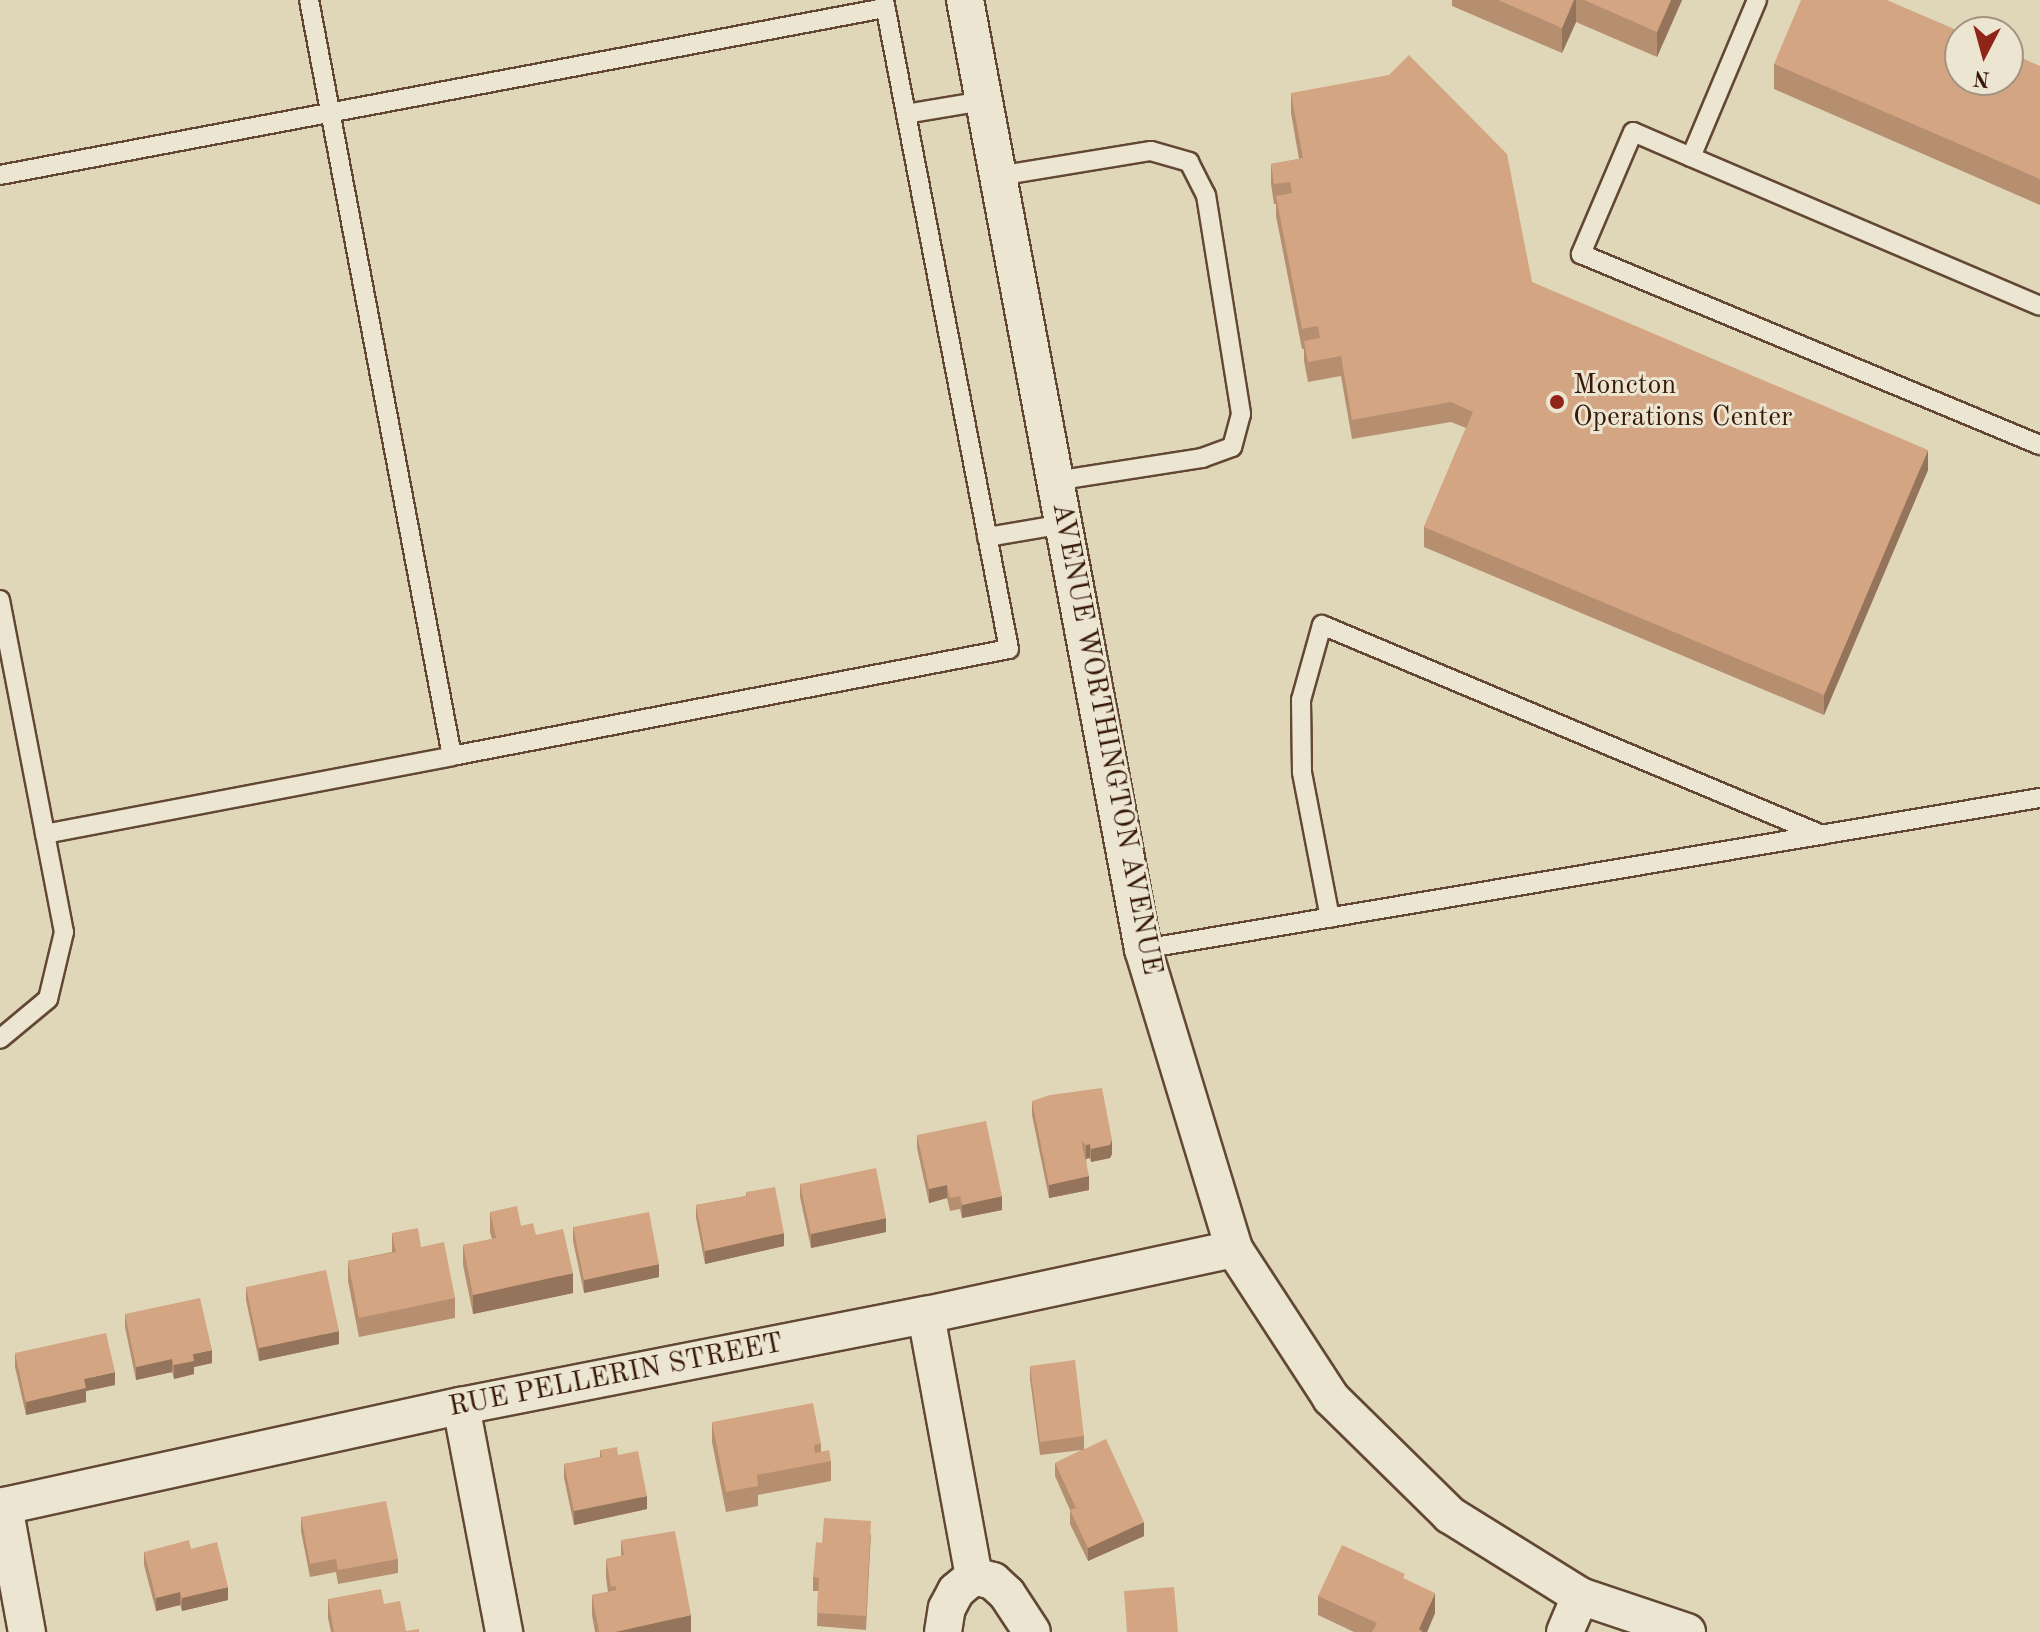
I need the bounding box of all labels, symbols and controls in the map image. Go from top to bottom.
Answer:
north arrow [1944,16,2024,96]
text: N [1972,66,1991,90]
place label: Moncton Operations Center [1573,369,1793,435]
marker: Moncton Operations Center [1548,393,1566,411]
street label: AVENUE WORTHINGTON AVENUE [1044,500,1168,978]
street label: RUE PELLERIN STREET [446,1327,786,1425]

